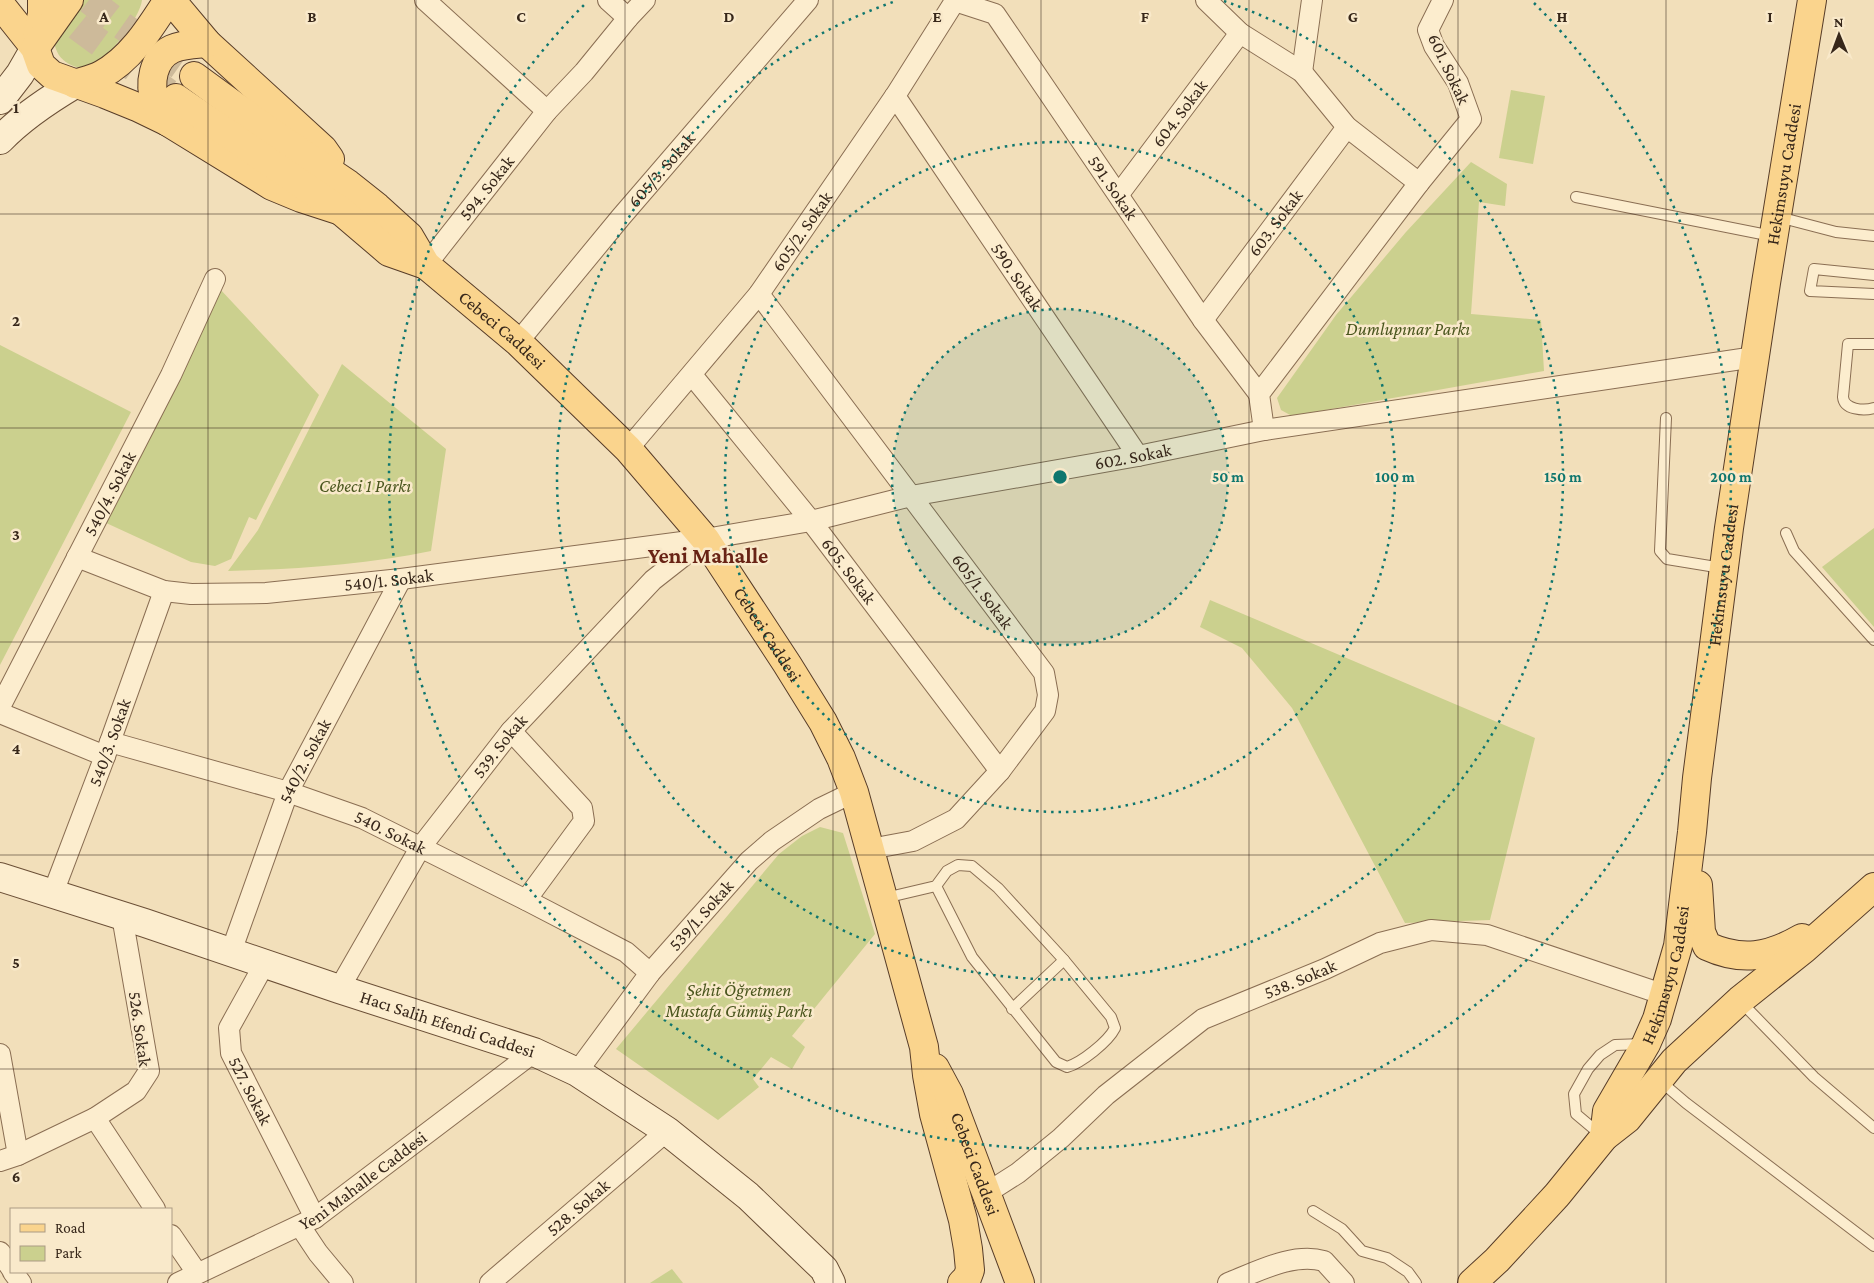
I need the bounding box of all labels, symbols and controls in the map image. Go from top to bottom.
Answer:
text: A [98,8,109,25]
text: B [307,8,317,25]
text: C [516,8,526,25]
text: D [723,8,735,25]
text: E [932,8,942,25]
text: F [1141,8,1150,25]
text: G [1348,8,1358,25]
text: H [1557,8,1568,25]
text: I [1767,8,1773,25]
north arrow [1814,10,1864,60]
text: N [1834,14,1844,30]
street label: 601. Sokak [1424,31,1474,108]
street label: 604. Sokak [1148,75,1212,151]
text: 1 [13,99,19,116]
street label: Hekimsuyu Caddesi [1762,102,1805,246]
street label: 605/3. Sokak [624,128,699,211]
street label: 594. Sokak [455,151,518,224]
street label: 591. Sokak [1084,152,1142,224]
street label: 603. Sokak [1244,186,1307,260]
street label: 605/2. Sokak [768,187,837,275]
street label: 590. Sokak [987,239,1047,315]
street label: Cebeci Caddesi [455,287,550,373]
text: 2 [12,312,20,329]
park label: Dumlupınar Parkı [1346,319,1470,339]
street label: 602. Sokak [1093,439,1174,473]
street label: 540/4. Sokak [80,448,140,539]
centre of rings [1051,468,1069,486]
text: 50 m [1212,469,1244,485]
text: 100 m [1375,469,1415,485]
text: 150 m [1544,469,1582,485]
text: 200 m [1710,469,1752,485]
park label: Cebeci 1 Parkı [319,476,411,496]
street label: Hekimsuyu Caddesi [1704,502,1743,647]
text: 3 [12,526,20,543]
street label: 605. Sokak [817,534,881,608]
district label: Yeni Mahalle [648,543,768,568]
street label: 605/1. Sokak [948,550,1018,633]
street label: 540/1. Sokak [343,565,435,595]
street label: Cebeci Caddesi [729,584,806,686]
street label: 540/3. Sokak [84,695,135,789]
street label: 539. Sokak [468,710,532,782]
street label: 540/2. Sokak [275,715,335,806]
text: 4 [12,740,21,757]
street label: 540. Sokak [352,806,430,859]
street label: 539/1. Sokak [665,876,738,955]
street label: Hekimsuyu Caddesi [1637,904,1693,1047]
text: 5 [12,954,20,971]
street label: 538. Sokak [1261,955,1340,1003]
park label: Şehit Öğretmen Mustafa Gümüş Parkı [664,980,813,1021]
street label: Hacı Salih Efendi Caddesi [357,986,538,1062]
street label: 526. Sokak [125,990,155,1068]
street label: 527. Sokak [225,1053,276,1129]
street label: Cebeci Caddesi [947,1109,1004,1218]
street label: Yeni Mahalle Caddesi [296,1127,431,1234]
text: 6 [12,1168,20,1185]
street label: 528. Sokak [542,1175,614,1240]
legend [10,1208,172,1273]
text: Road [55,1220,86,1236]
text: Park [55,1245,82,1261]

